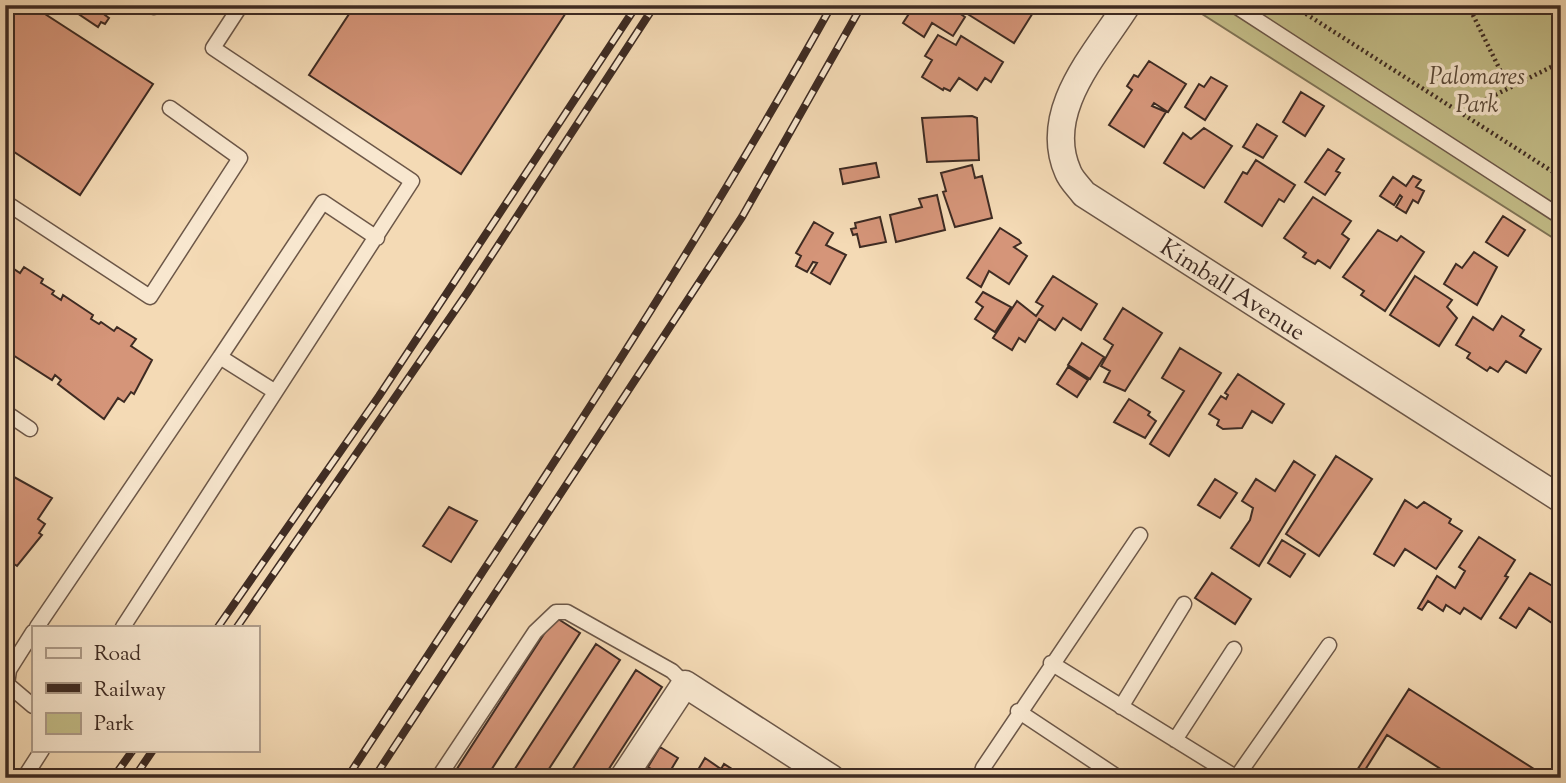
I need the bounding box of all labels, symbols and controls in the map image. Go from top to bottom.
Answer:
park label: Palomares Park [1429,61,1525,123]
street label: Kimball Avenue [1153,232,1311,350]
legend [32,626,259,752]
text: Road [94,640,141,670]
text: Railway [94,676,166,706]
text: Park [94,710,135,740]

